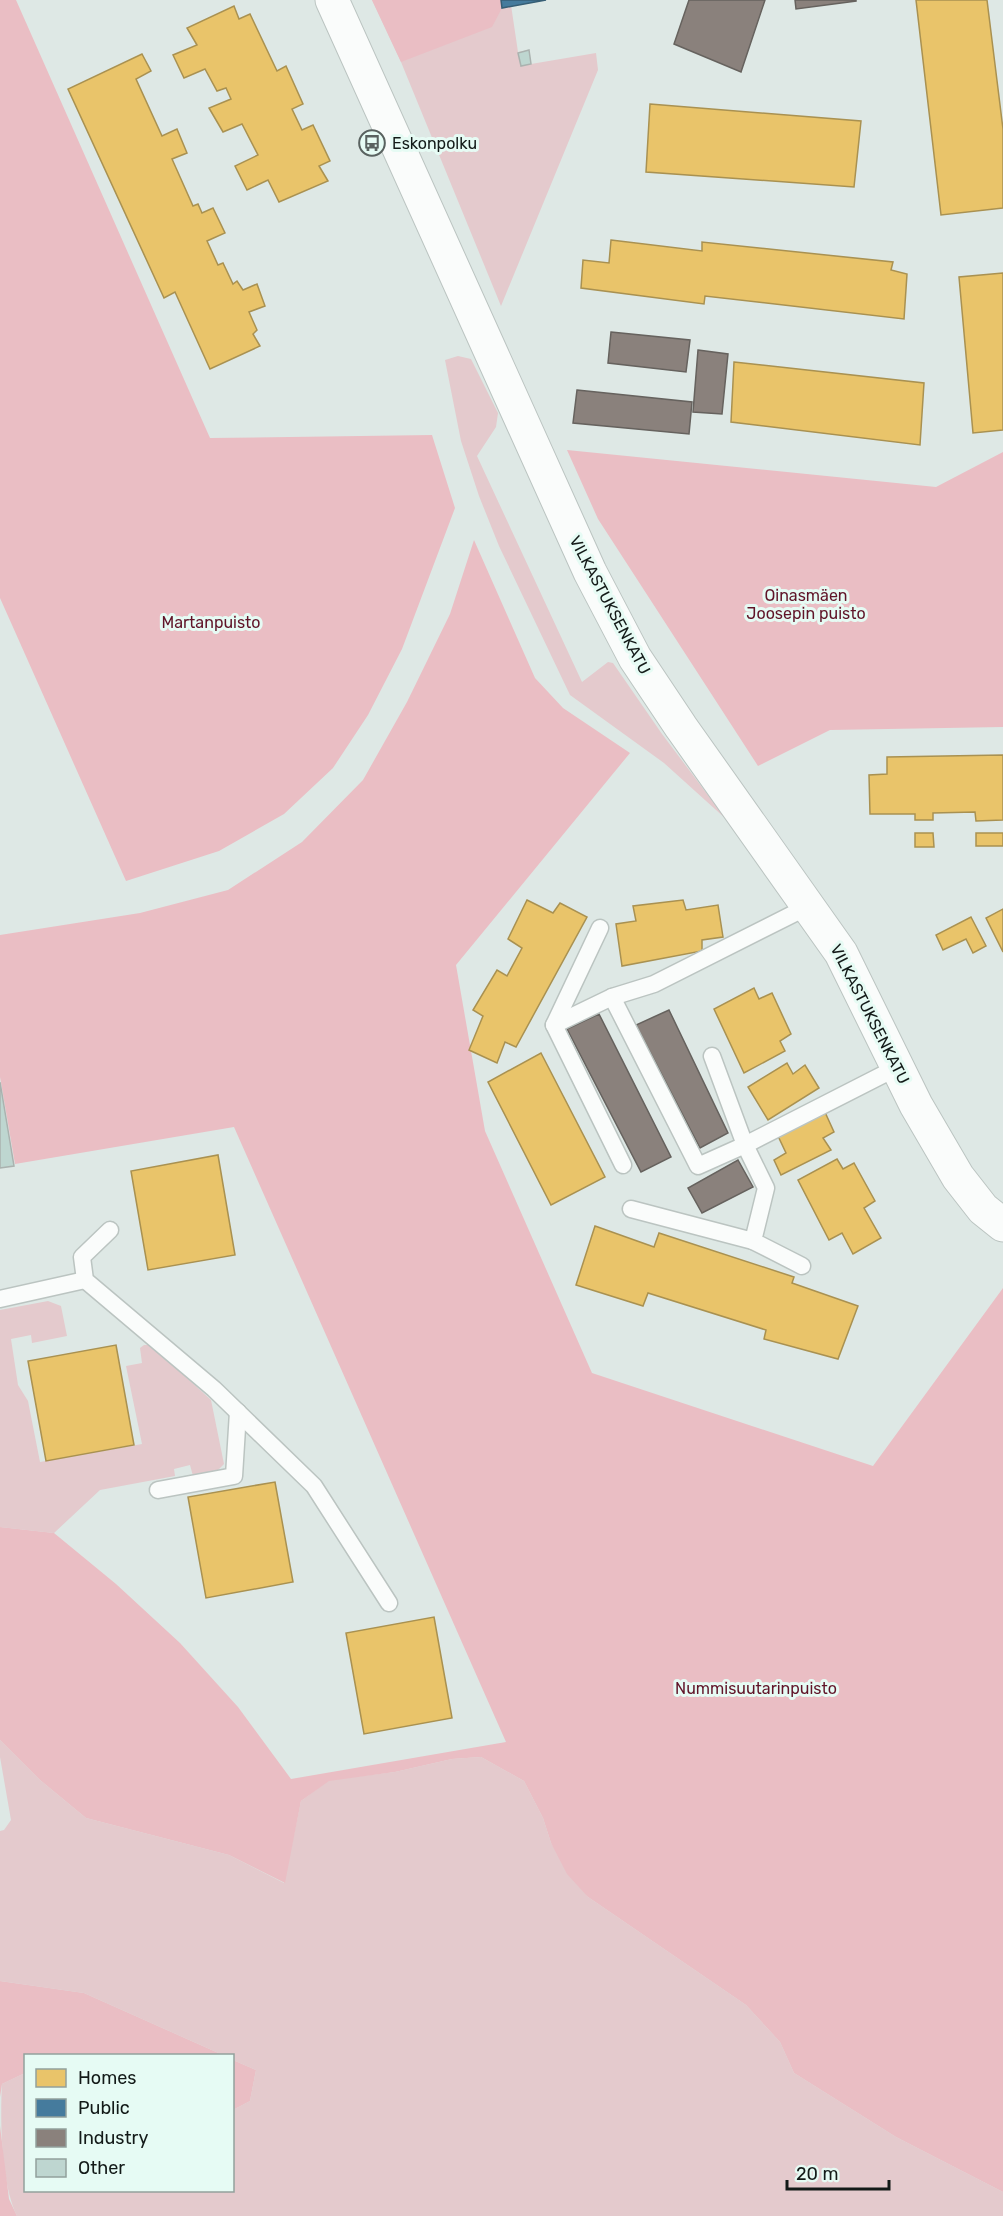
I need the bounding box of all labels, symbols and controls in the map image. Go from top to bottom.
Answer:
bus stop icon: Eskonpolku [357,128,387,158]
place label: Eskonpolku [392,134,477,153]
street label: VILKASTUKSENKATU [565,532,655,678]
park label: Oinasmäen Joosepin puisto [746,586,866,623]
park label: Martanpuisto [161,613,261,632]
street label: VILKASTUKSENKATU [827,941,913,1087]
park label: Nummisuutarinpuisto [675,1679,837,1698]
legend [24,2054,234,2192]
text: Homes [78,2067,136,2089]
text: Public [78,2097,130,2119]
text: Industry [78,2127,148,2149]
scale bar [787,2153,889,2191]
text: Other [78,2157,125,2179]
text: 20 m [796,2163,838,2185]

